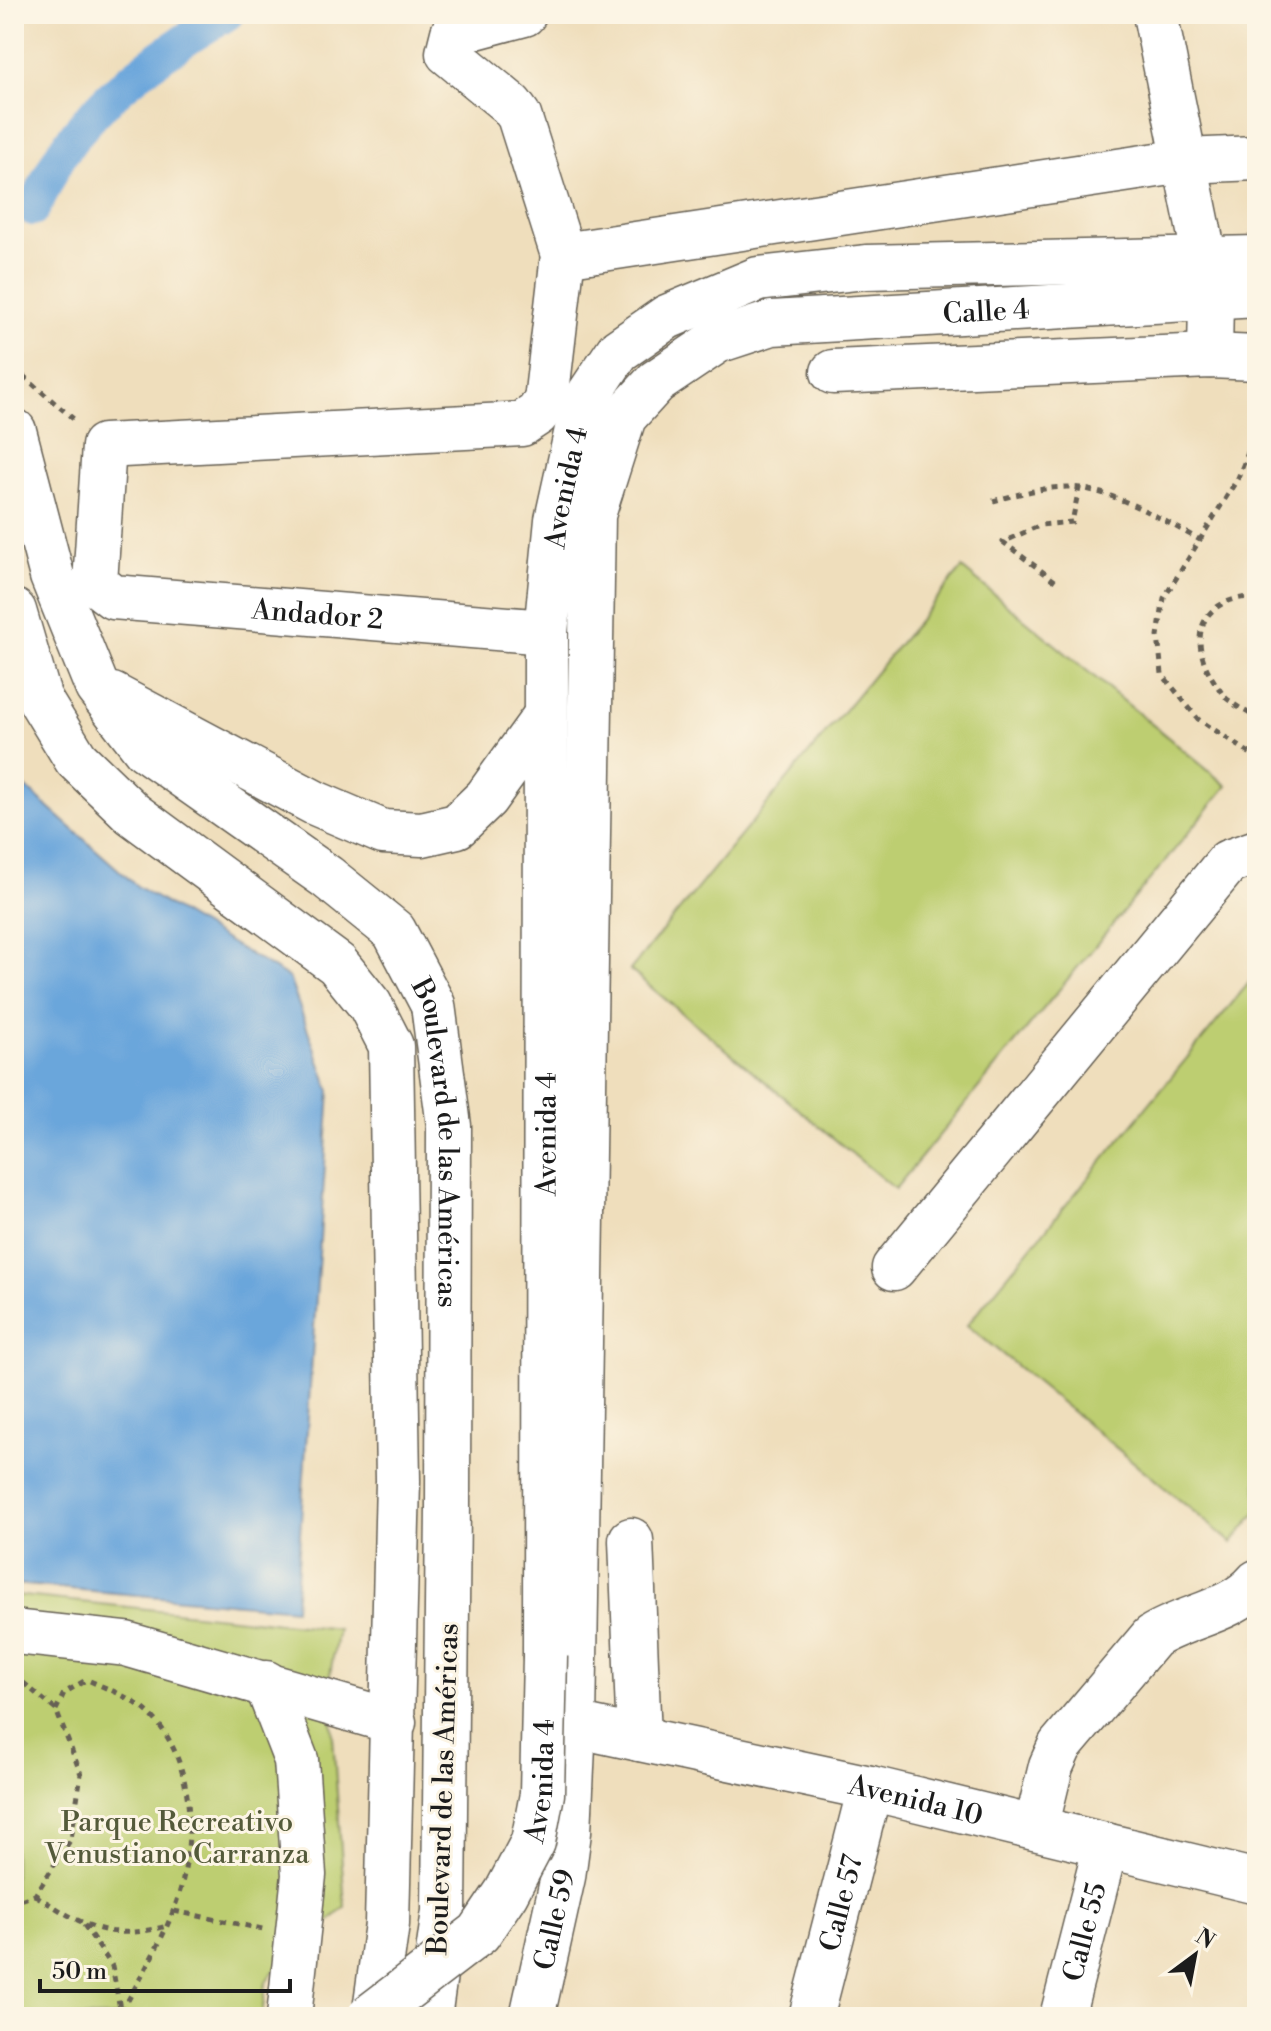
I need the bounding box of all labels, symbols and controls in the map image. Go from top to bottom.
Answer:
street label: Calle 4 [942,292,1030,332]
street label: Avenida 4 [538,423,596,551]
street label: Andador 2 [250,592,384,638]
street label: Boulevard de las Américas [403,972,465,1308]
street label: Avenida 4 [529,1072,565,1197]
street label: Boulevard de las Américas [420,1623,467,1957]
street label: Avenida 4 [517,1719,563,1847]
street label: Avenida 10 [844,1768,986,1834]
park label: Parque Recreativo Venustiano Carranza [44,1805,310,1872]
street label: Calle 57 [813,1851,871,1955]
street label: Calle 59 [527,1866,583,1973]
street label: Calle 55 [1056,1879,1115,1985]
north arrow [1155,1915,1235,1995]
text: N [1190,1923,1220,1956]
scale bar [40,1943,290,1993]
text: 50 m [52,1957,107,1987]

